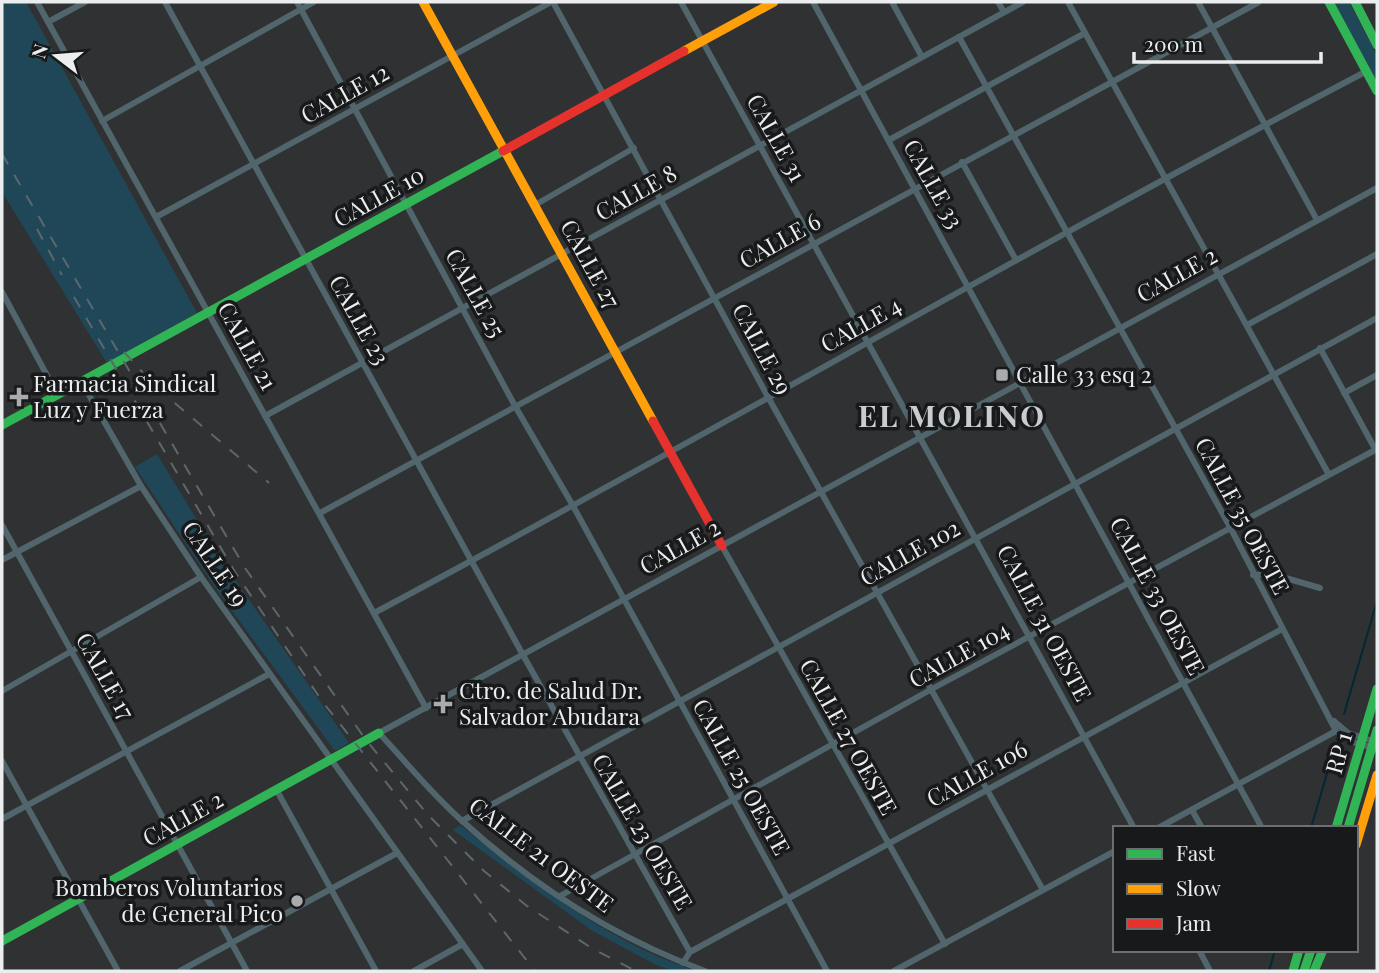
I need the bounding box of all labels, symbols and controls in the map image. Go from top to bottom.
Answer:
north arrow [21,21,91,91]
scale bar [1134,21,1321,65]
text: 200 m [1144,29,1203,57]
text: N [24,41,53,61]
street label: CALLE 12 [295,56,394,130]
street label: CALLE 31 [741,88,814,187]
street label: CALLE 33 [897,133,971,233]
street label: CALLE 8 [589,157,682,227]
street label: CALLE 10 [327,158,429,233]
street label: CALLE 6 [733,205,826,275]
street label: CALLE 27 [554,213,629,314]
street label: CALLE 2 [1130,239,1222,308]
street label: CALLE 25 [439,242,513,342]
street label: CALLE 23 [323,269,398,370]
street label: CALLE 4 [814,289,906,358]
street label: CALLE 21 [211,296,285,395]
street label: CALLE 29 [726,297,800,399]
place label: Calle 33 esq 2 [1016,358,1152,389]
place label: Farmacia Sindical Luz y Fuerza [33,367,217,424]
marker: Calle 33 esq 2 [994,367,1010,383]
marker: Farmacia Sindical Luz y Fuerza [11,389,27,405]
district label: EL MOLINO [858,395,1046,435]
street label: CALLE 35 OESTE [1189,431,1298,599]
street label: CALLE 2 [633,511,725,580]
street label: CALLE 102 [854,511,965,592]
street label: CALLE 33 OESTE [1104,511,1213,680]
street label: CALLE 19 [176,514,256,612]
street label: CALLE 31 OESTE [991,539,1100,706]
street label: CALLE 104 [903,613,1014,694]
street label: CALLE 17 [70,626,143,725]
street label: CALLE 27 OESTE [794,653,905,820]
place label: Ctro. de Salud Dr. Salvador Abudara [459,674,642,731]
street label: CALLE 25 OESTE [687,693,798,860]
marker: Ctro. de Salud Dr. Salvador Abudara [433,694,453,714]
street label: RP 1 [1317,728,1358,777]
street label: CALLE 106 [920,732,1032,813]
street label: CALLE 23 OESTE [586,748,701,915]
street label: CALLE 2 [136,783,228,852]
street label: CALLE 21 OESTE [463,789,621,918]
legend [1113,826,1358,952]
text: Fast [1176,838,1215,866]
place label: Bomberos Voluntarios de General Pico [55,871,283,928]
text: Slow [1176,873,1221,901]
marker: Bomberos Voluntarios de General Pico [289,893,305,909]
text: Jam [1175,908,1212,936]

